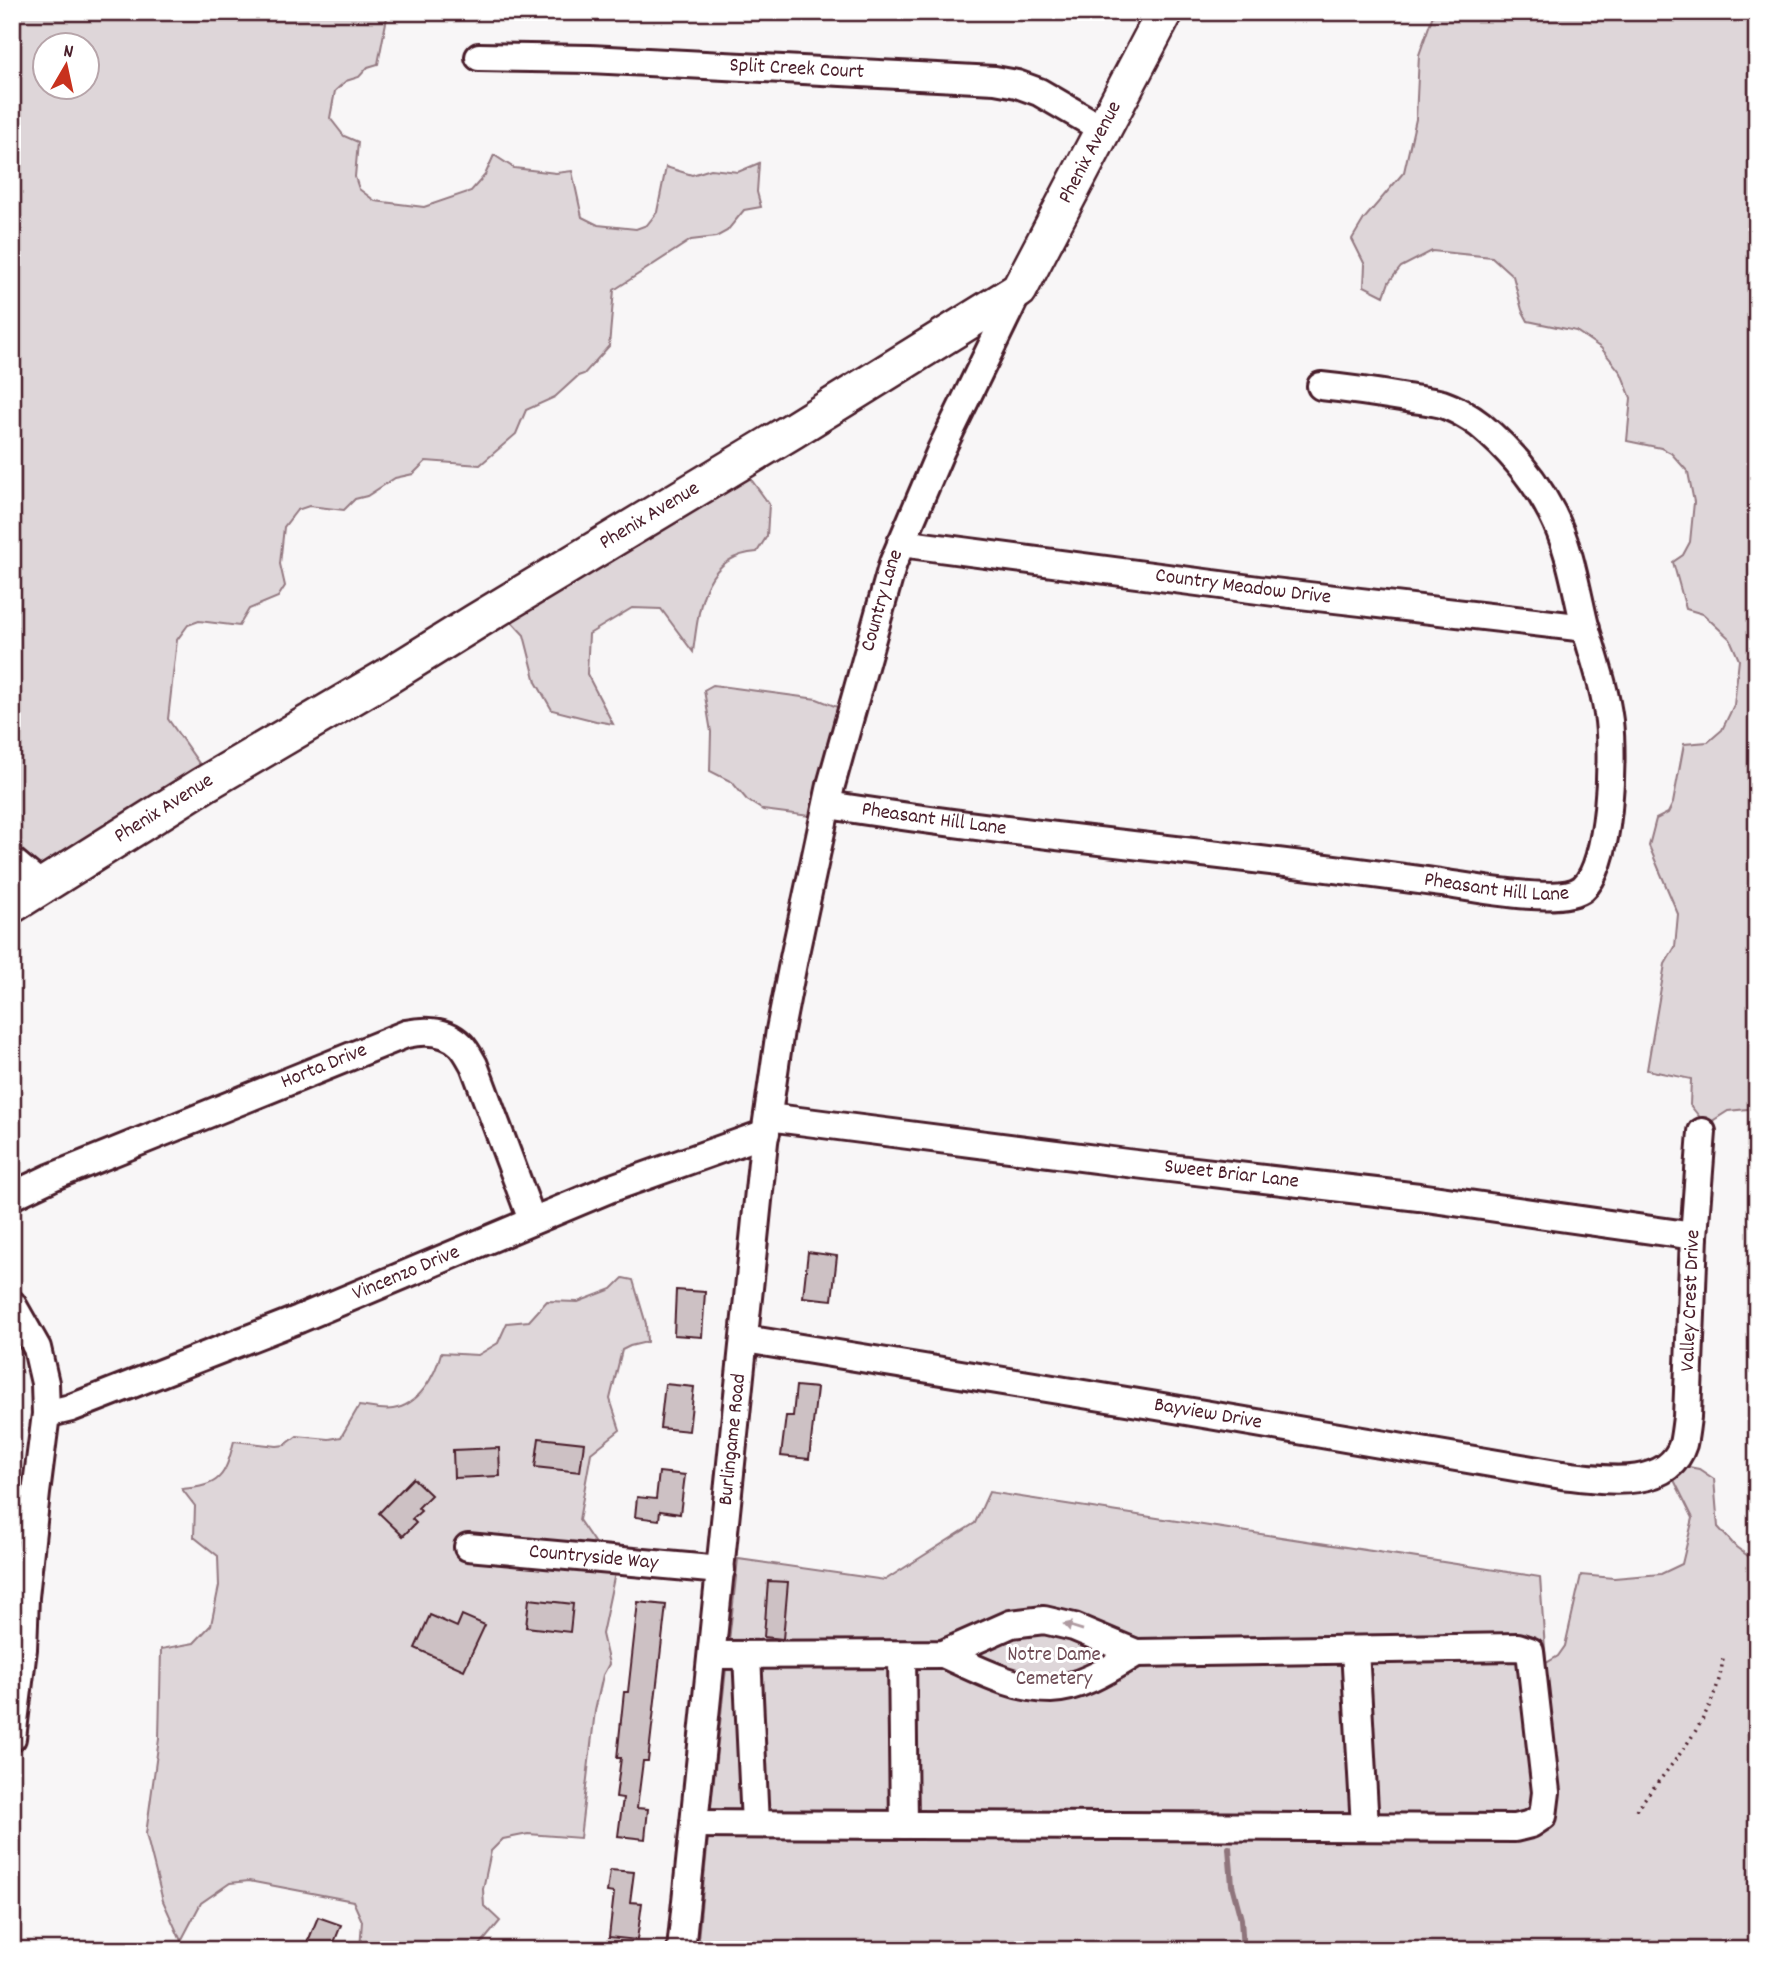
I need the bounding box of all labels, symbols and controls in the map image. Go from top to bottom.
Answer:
north arrow [32,32,102,102]
text: N [61,39,75,67]
street label: Split Creek Court [729,51,865,88]
street label: Phenix Avenue [1052,96,1130,209]
street label: Phenix Avenue [594,475,706,558]
street label: Country Lane [854,545,912,655]
street label: Country Meadow Drive [1153,562,1333,613]
street label: Phenix Avenue [109,767,220,852]
street label: Pheasant Hill Lane [859,795,1008,845]
street label: Pheasant Hill Lane [1422,866,1571,911]
street label: Horta Drive [277,1036,372,1098]
street label: Sweet Briar Lane [1162,1152,1300,1198]
street label: Valley Crest Drive [1674,1229,1709,1372]
street label: Vincenzo Drive [348,1238,465,1310]
street label: Burlingame Road [712,1372,755,1507]
street label: Bayview Drive [1152,1391,1264,1439]
street label: Countryside Way [528,1538,660,1579]
one-way arrow [1062,1622,1083,1632]
park label: Notre Dame Cemetery [1007,1641,1101,1695]

